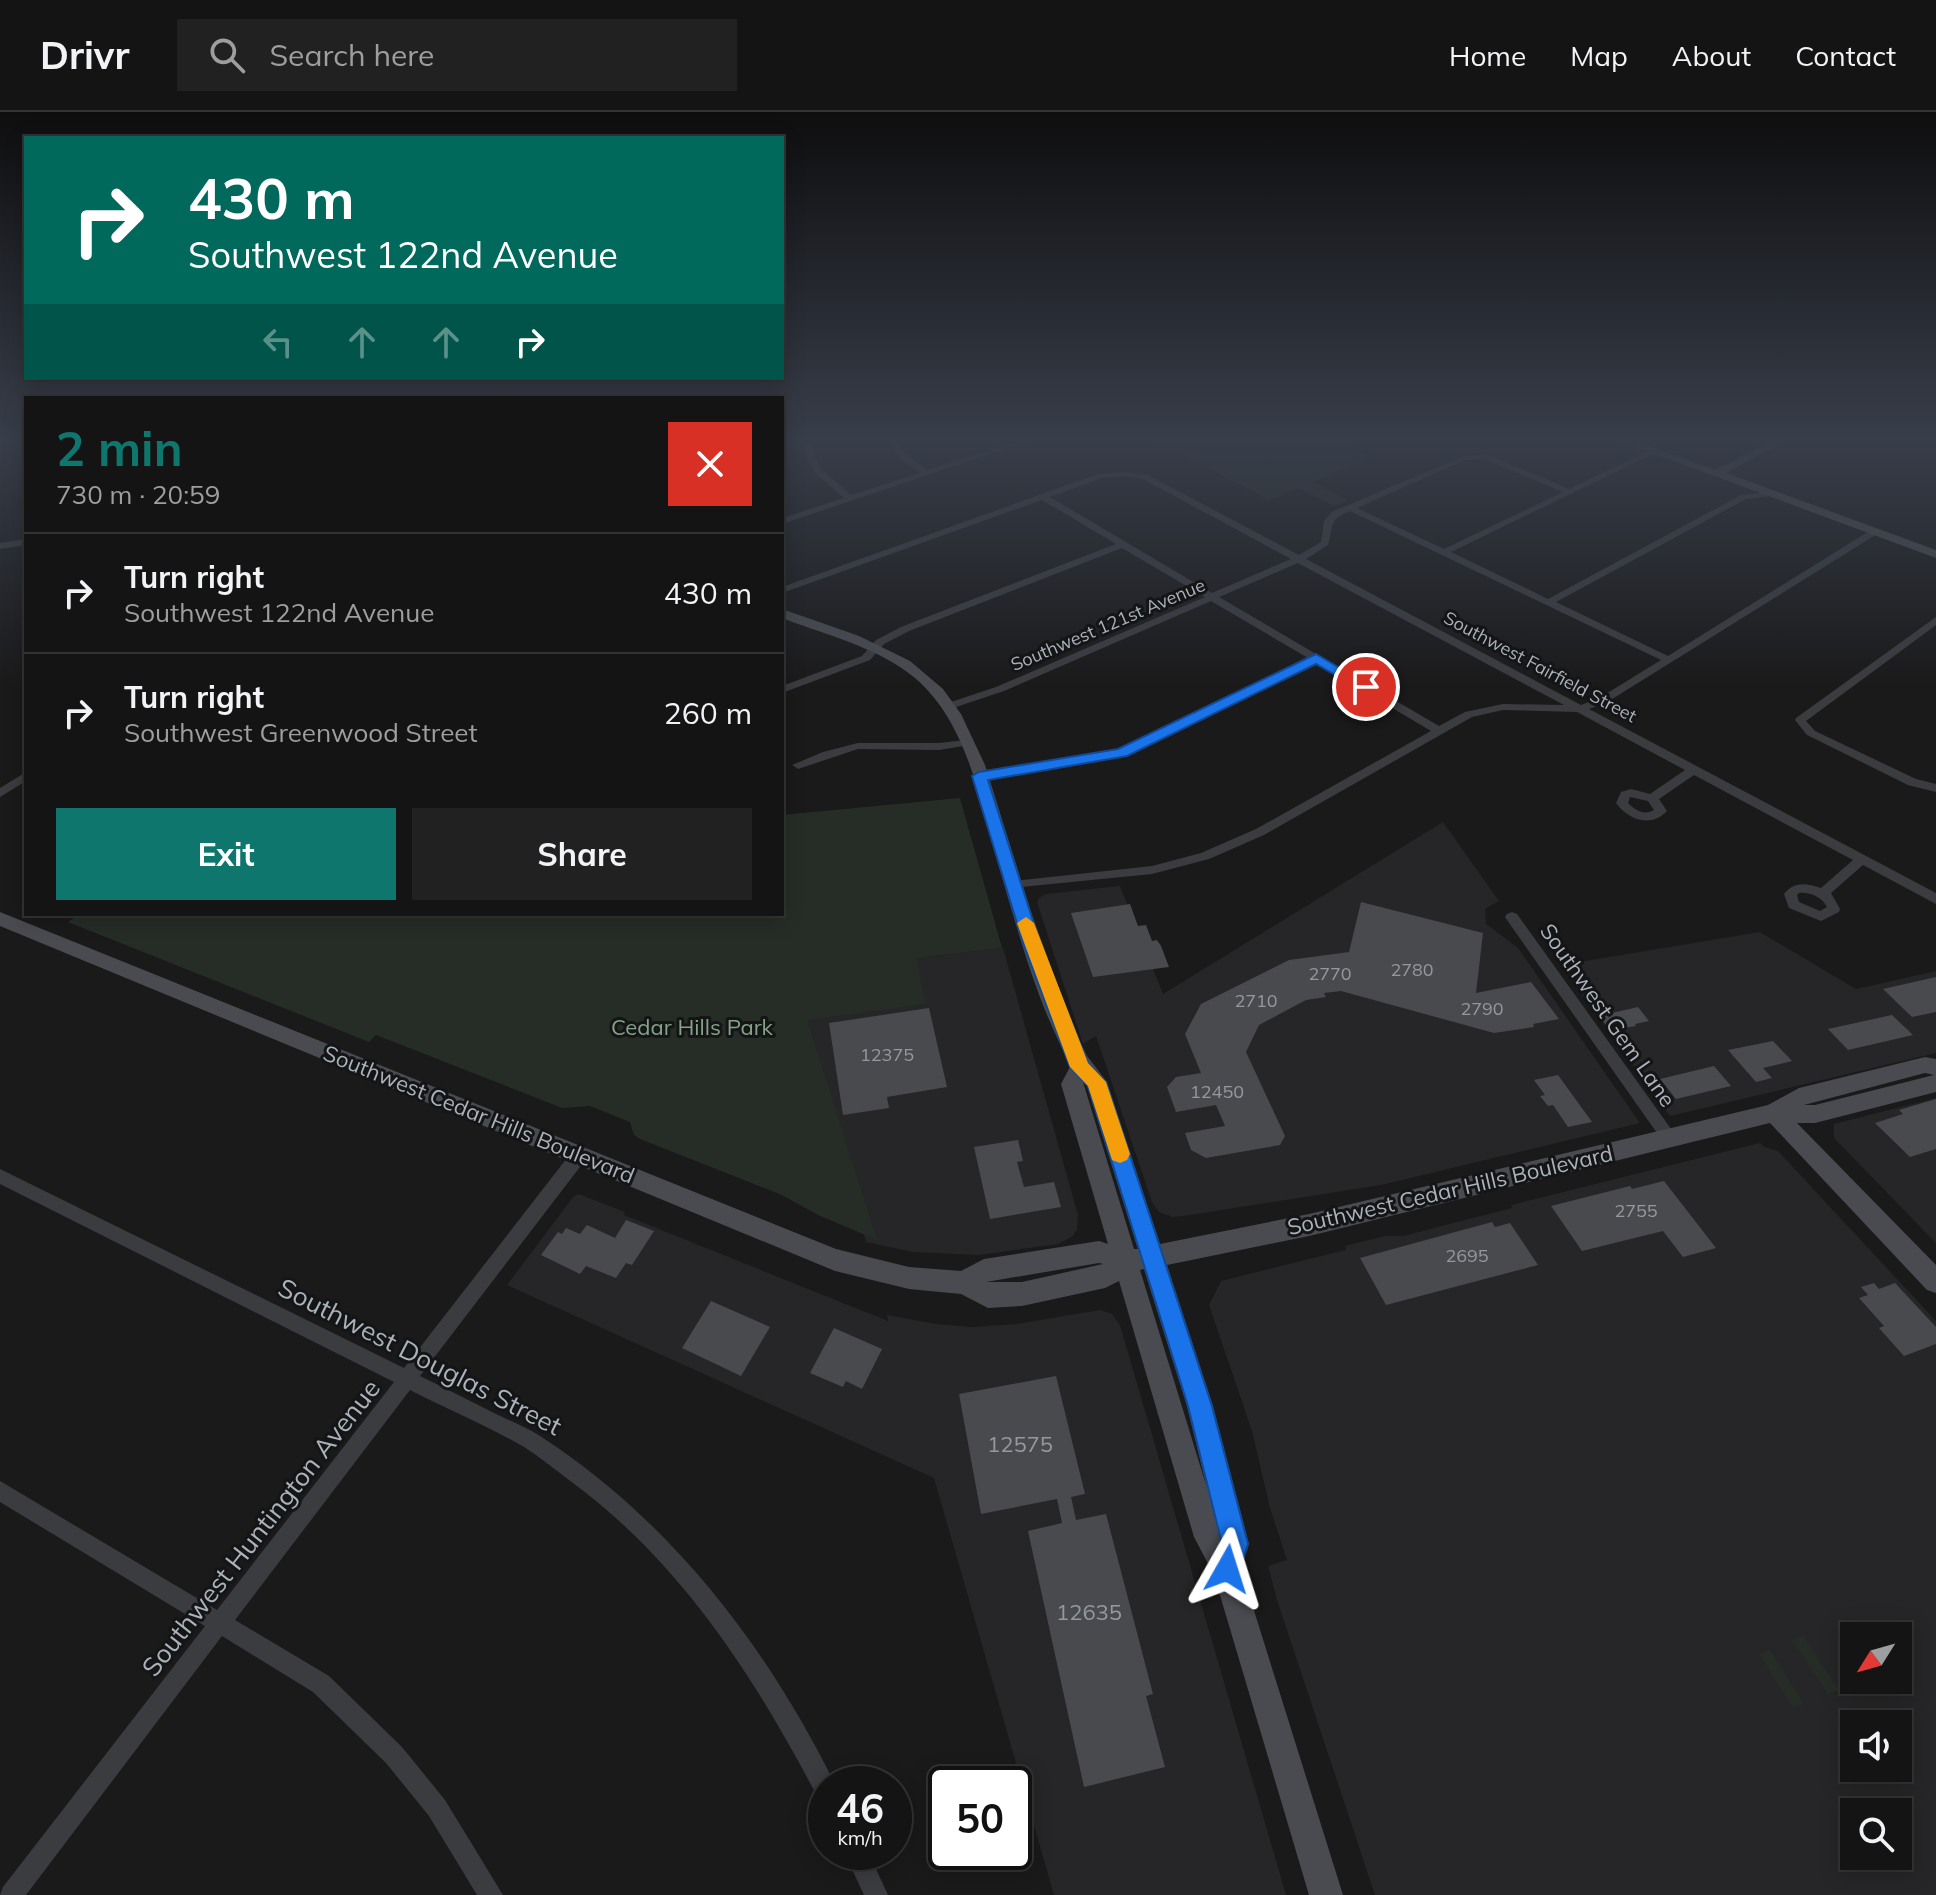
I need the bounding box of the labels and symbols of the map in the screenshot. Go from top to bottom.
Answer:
street label: Southwest 121st Avenue [1007,573,1208,676]
street label: Southwest Fairfield Street [1440,606,1641,727]
pin [1332,653,1400,721]
street label: Southwest Gem Lane [1534,918,1682,1112]
house number: 2780 [1390,958,1434,981]
house number: 2770 [1308,962,1352,985]
house number: 2710 [1234,989,1278,1012]
house number: 2790 [1460,997,1504,1020]
park label: Cedar Hills Park [611,1013,774,1041]
street label: Southwest Cedar Hills Boulevard [319,1039,639,1189]
house number: 12375 [860,1043,914,1066]
house number: 12450 [1190,1080,1244,1103]
street label: Southwest Cedar Hills Boulevard [1285,1139,1615,1241]
house number: 2755 [1614,1199,1658,1222]
house number: 2695 [1445,1244,1489,1267]
street label: Southwest Douglas Street [273,1271,568,1442]
street label: Southwest Huntington Avenue [134,1372,387,1683]
house number: 12575 [987,1430,1053,1458]
position arrow [1185,1527,1269,1611]
house number: 12635 [1056,1598,1122,1626]
north arrow [1840,1622,1912,1694]
speed limit sign: 50 [928,1766,1032,1870]

